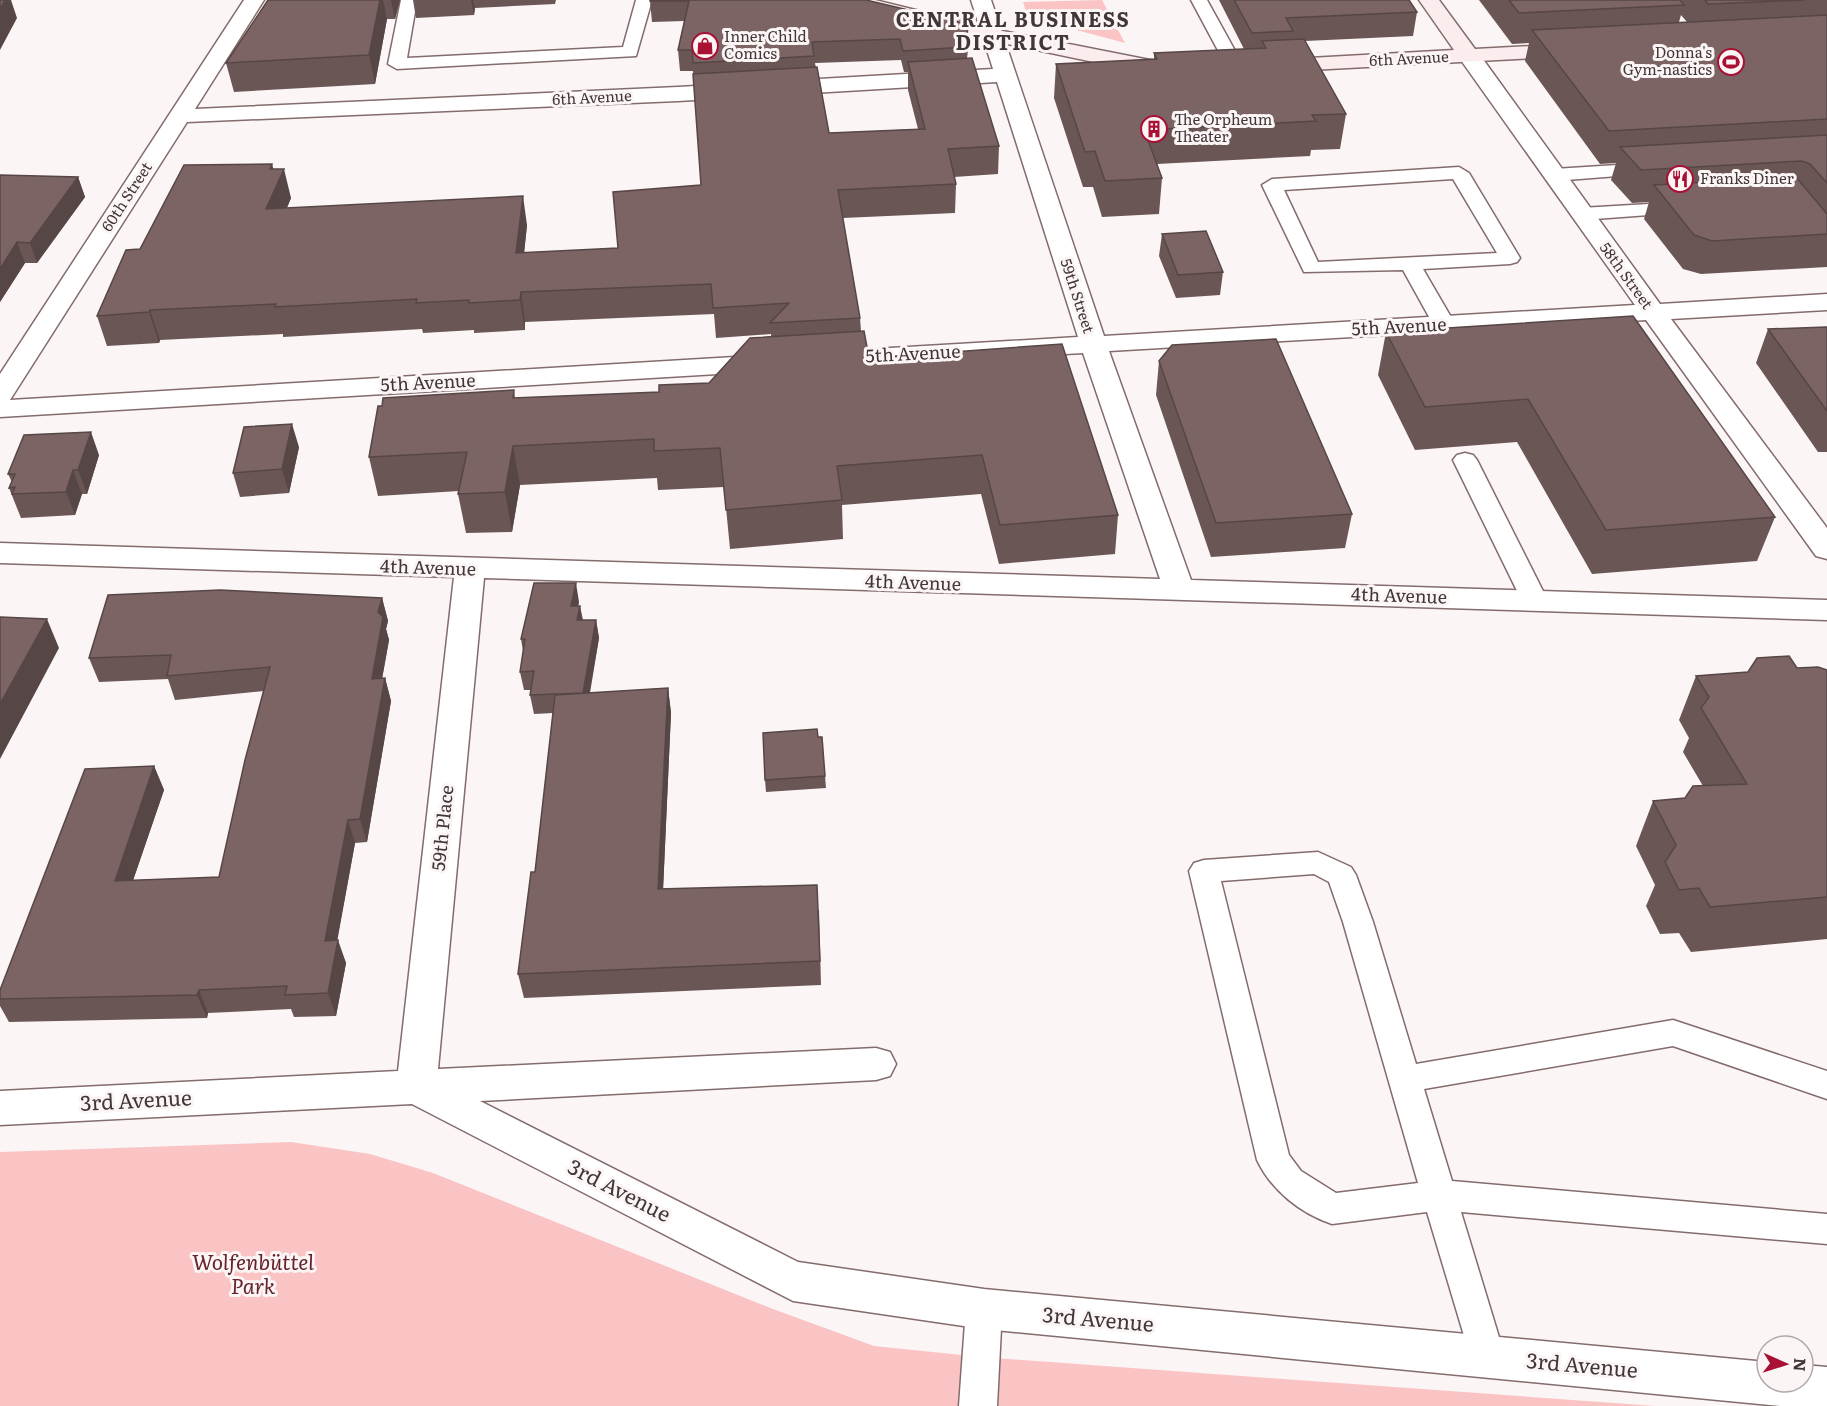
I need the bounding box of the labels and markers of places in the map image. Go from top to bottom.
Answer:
place label: Inner Child Comics [724,24,807,64]
shop icon: Inner Child Comics [690,31,720,61]
place label: Donna's Gym-nastics [1623,40,1712,80]
sports icon: Donna's Gym-nastics [1716,47,1746,77]
place label: The Orpheum Theater [1174,107,1273,147]
building icon: The Orpheum Theater [1139,114,1169,144]
restaurant icon: Franks Diner [1665,164,1695,194]
place label: Franks Diner [1700,166,1794,189]

